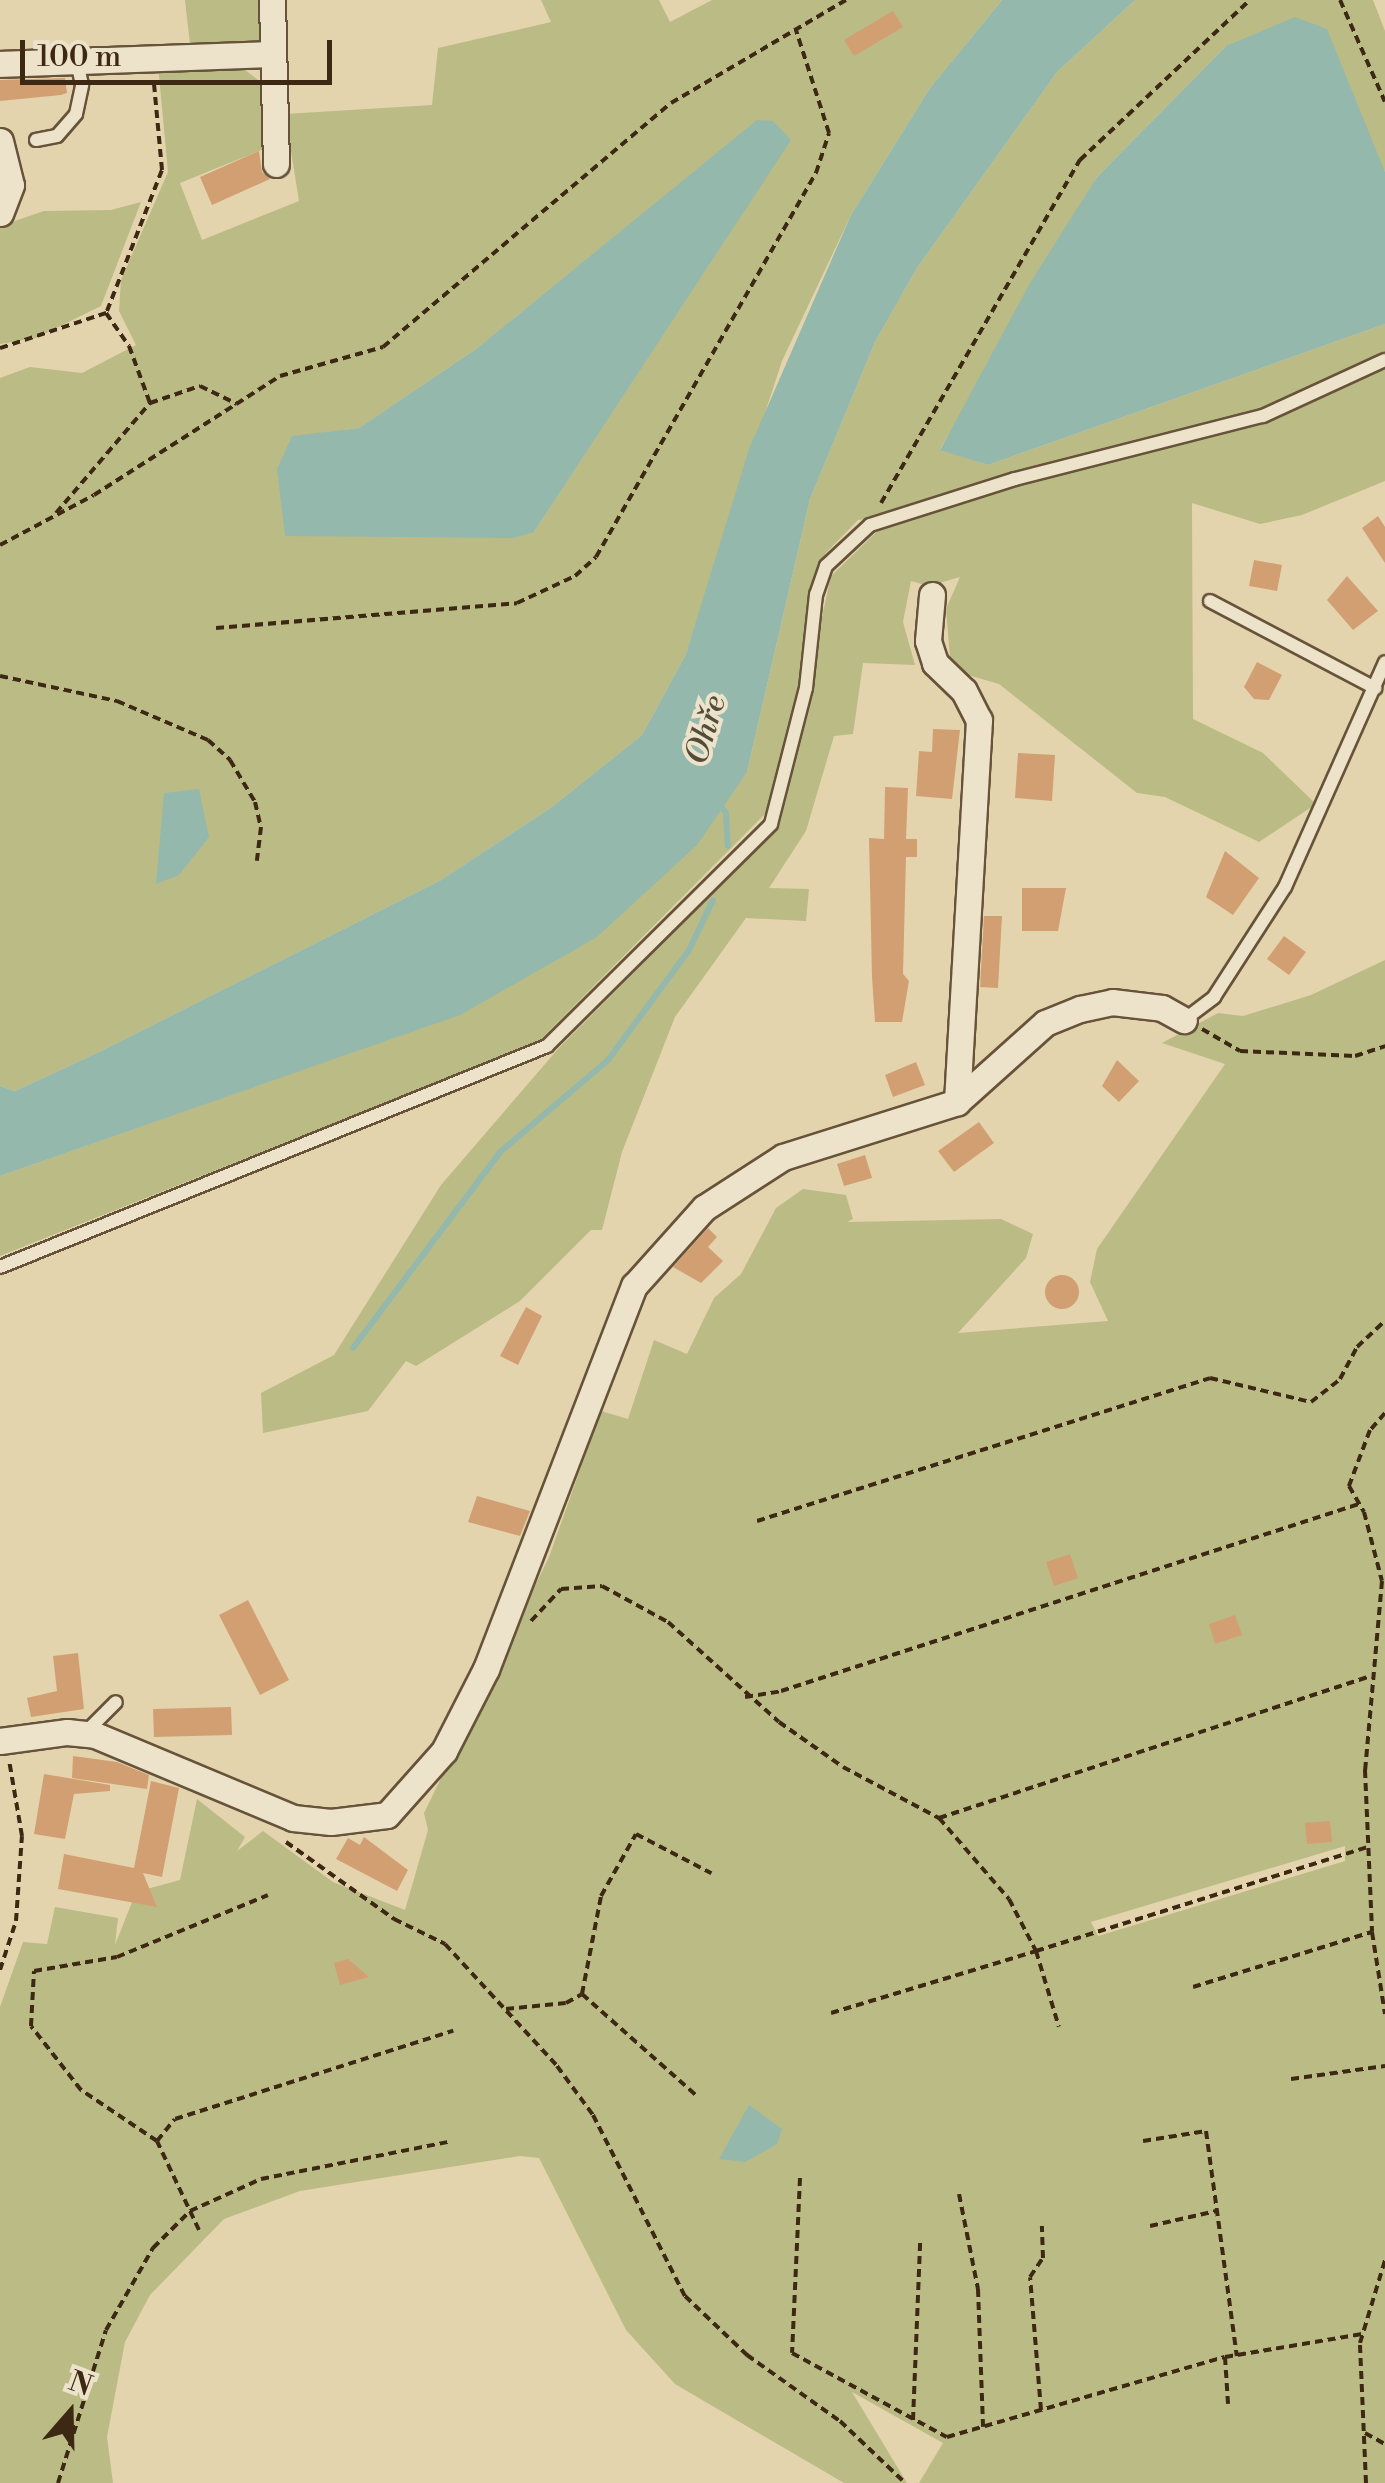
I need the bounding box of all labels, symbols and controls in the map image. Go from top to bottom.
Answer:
scale bar [25,20,338,82]
text: 100 m [37,38,121,76]
water label: Ohře [677,691,735,769]
north arrow [20,2363,120,2463]
text: N [64,2364,97,2405]

